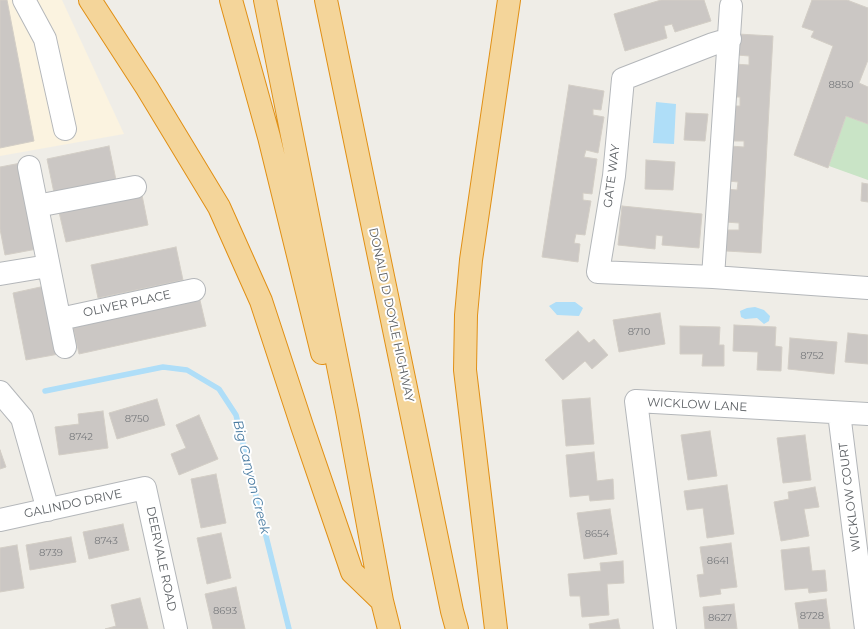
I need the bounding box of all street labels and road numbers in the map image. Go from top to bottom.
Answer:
street label: GATE WAY [601,143,623,209]
street label: DONALD D DOYLE HIGHWAY [365,227,417,403]
street label: OLIVER PLACE [82,288,172,320]
street label: WICKLOW LANE [646,395,748,415]
street label: WICKLOW COURT [836,441,864,553]
street label: GALINDO DRIVE [23,487,123,521]
street label: DEERVALE ROAD [143,505,179,613]

